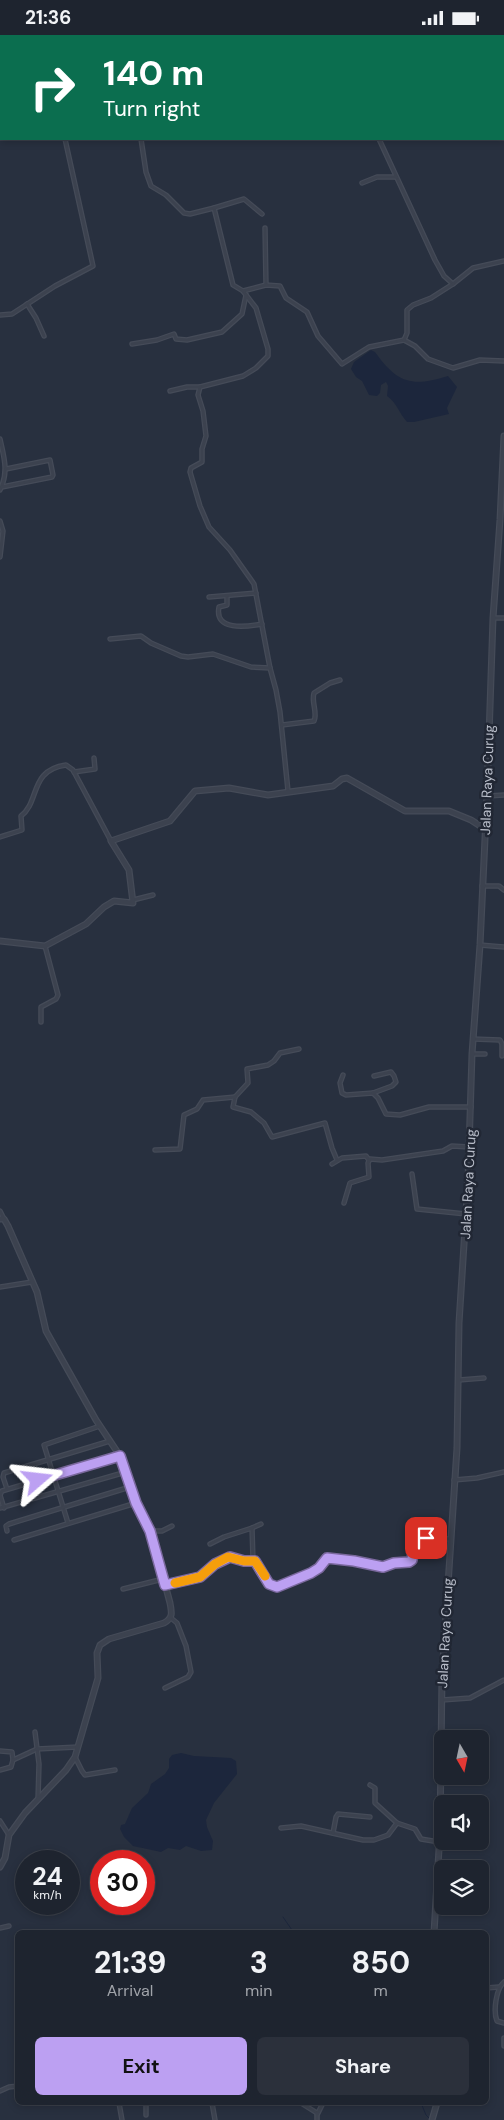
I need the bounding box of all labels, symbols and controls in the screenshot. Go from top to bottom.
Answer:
text: 21:36 [25,5,71,30]
text: 140 m [103,50,204,96]
icon: right [20,55,85,120]
text: Turn right [103,94,200,123]
street label: Jalan Raya Curug [476,724,498,835]
street label: Jalan Raya Curug [456,1128,480,1240]
position arrow [11,1453,63,1505]
pin [405,1517,447,1559]
icon: arrive [412,1524,440,1552]
street label: Jalan Raya Curug [433,1577,457,1689]
north arrow [434,1730,489,1785]
map controls [434,1730,489,1915]
button: sound [434,1795,489,1850]
speed limit sign: 30 [90,1850,155,1915]
text: 24 [32,1860,63,1893]
button: layers [434,1860,489,1915]
text: km/h [33,1887,62,1903]
text: 21:39 [94,1943,166,1982]
text: 3 [250,1943,268,1982]
text: 850 [351,1943,410,1982]
text: Arrival [107,1980,153,2001]
text: min [245,1980,272,2001]
text: m [374,1980,388,2001]
button: Exit [35,2037,247,2095]
button: Share [257,2037,469,2095]

